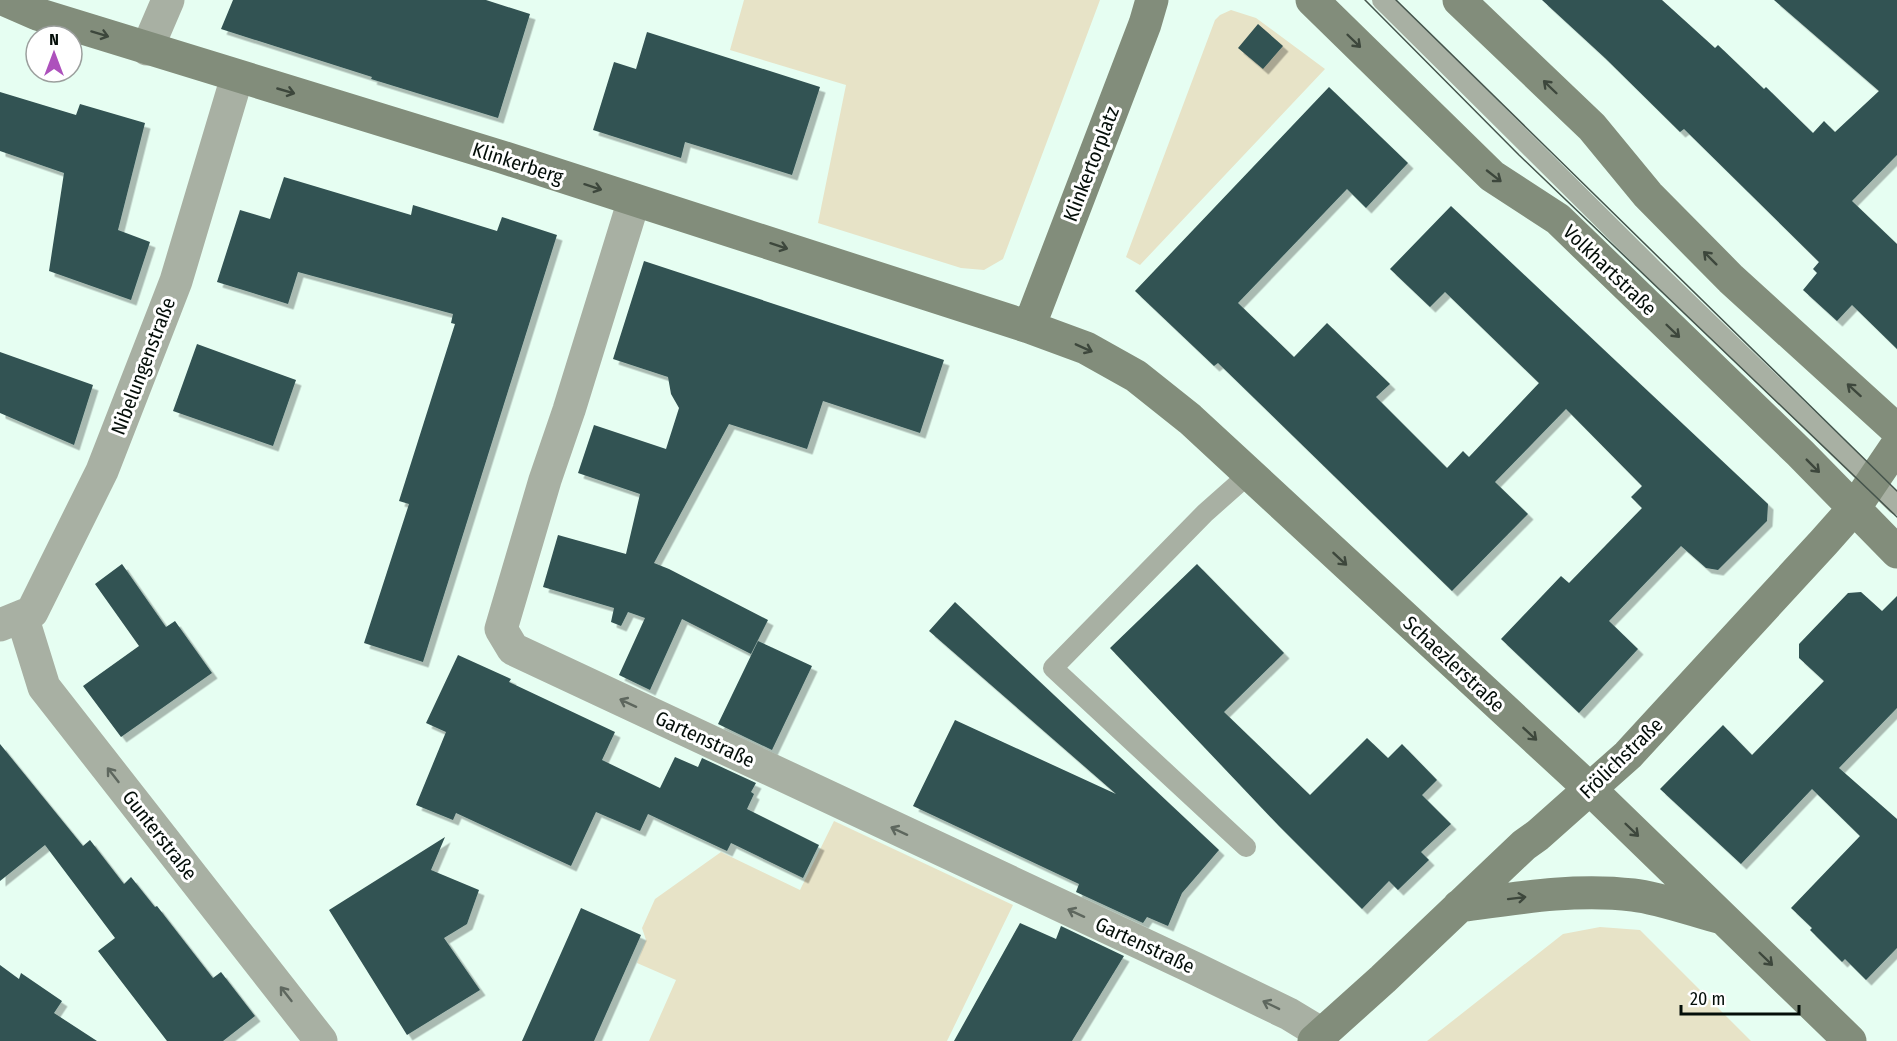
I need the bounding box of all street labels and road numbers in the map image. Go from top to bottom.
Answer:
street label: Klinkertorplatz [1058,103,1124,225]
street label: Klinkerberg [470,137,567,189]
street label: Volkhartstraße [1558,220,1662,320]
street label: Nibelungenstraße [106,294,180,438]
street label: Schaezlerstraße [1398,611,1510,717]
street label: Gartenstraße [652,706,758,772]
street label: Frölichstraße [1574,712,1668,804]
street label: Gunterstraße [118,785,202,885]
street label: Gartenstraße [1092,912,1198,978]

